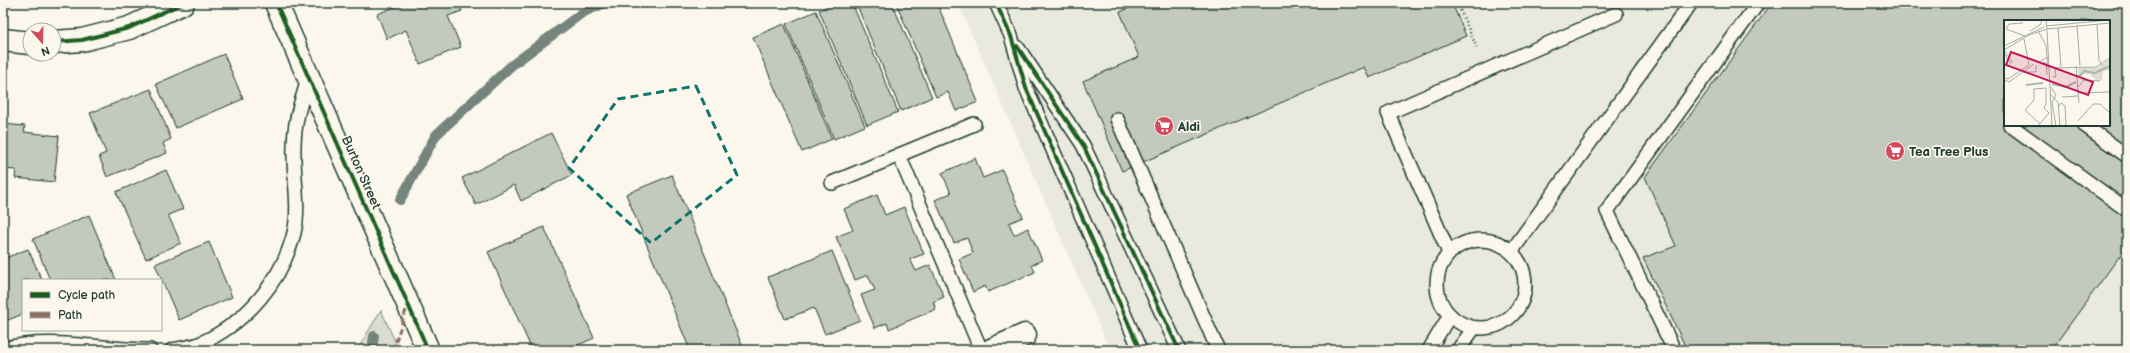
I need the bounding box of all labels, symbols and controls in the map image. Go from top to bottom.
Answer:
inset map [2004,20,2110,126]
north arrow [22,22,62,62]
text: N [39,43,51,58]
supermarket icon: Aldi [1153,115,1175,137]
place label: Aldi [1177,119,1200,135]
street label: Burton Street [338,133,384,211]
supermarket icon: Tea Tree Plus [1884,140,1906,162]
place label: Tea Tree Plus [1909,144,1988,160]
legend [22,279,162,331]
text: Cycle path [58,288,115,303]
text: Path [58,308,83,323]

